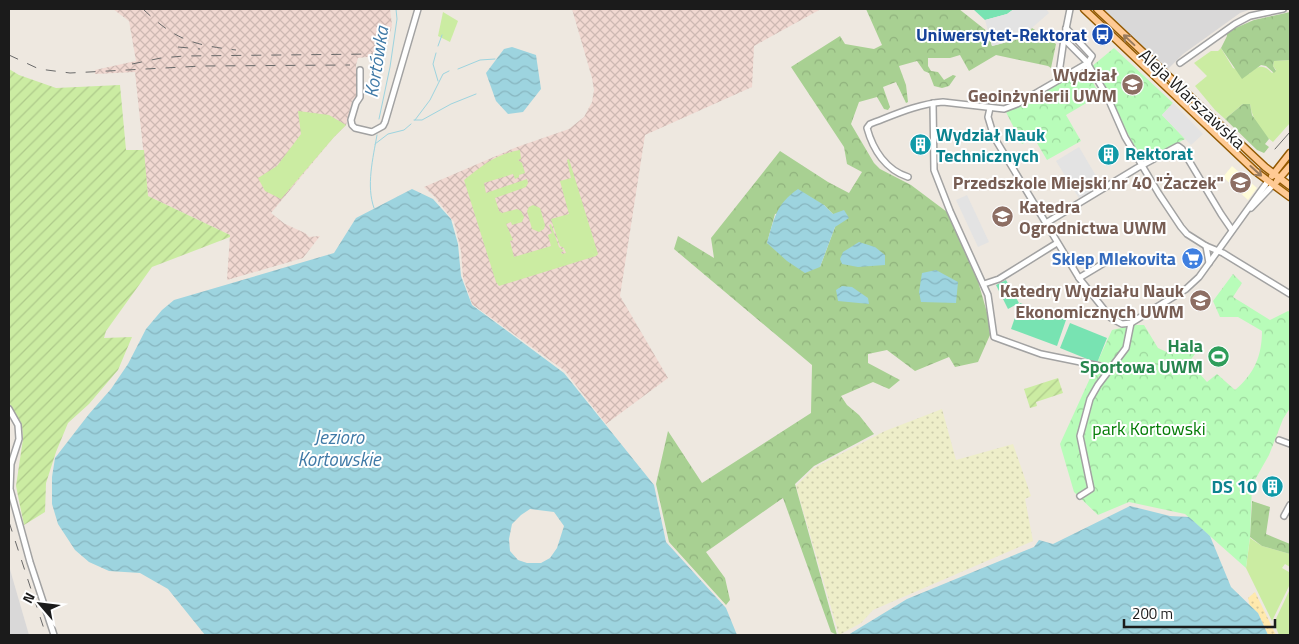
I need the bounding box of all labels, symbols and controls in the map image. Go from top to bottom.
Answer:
place label: Uniwersytet-Rektorat [916,21,1087,48]
water label: Kortówka [356,23,396,100]
bus stop icon: Uniwersytet-Rektorat [1091,23,1115,47]
one-way arrow [1123,34,1135,46]
street label: Aleja Warszawska [1133,42,1252,155]
place label: Wydział Geoinżynierii UWM [968,61,1117,109]
school or university icon: Wydział Geoinżynierii UWM [1121,73,1145,97]
place label: Wydział Nauk Technicznych [936,121,1046,169]
building icon: Wydział Nauk Technicznych [908,133,932,157]
place label: Rektorat [1125,140,1193,167]
building icon: Rektorat [1097,142,1121,166]
one-way arrow [1249,165,1262,176]
place label: Przedszkole Miejski nr 40 "Żaczek" [953,169,1224,196]
school or university icon: Przedszkole Miejski nr 40 "Żaczek" [1228,171,1252,195]
place label: Katedra Ogrodnictwa UWM [1019,193,1167,241]
school or university icon: Katedra Ogrodnictwa UWM [991,205,1015,229]
place label: Sklep Mlekovita [1052,245,1176,272]
supermarket icon: Sklep Mlekovita [1180,247,1204,271]
place label: Katedry Wydziału Nauk Ekonomicznych UWM [1000,277,1185,325]
school or university icon: Katedry Wydziału Nauk Ekonomicznych UWM [1188,289,1212,313]
place label: Hala Sportowa UWM [1080,332,1203,380]
sports icon: Hala Sportowa UWM [1207,344,1231,368]
park label: park Kortowski [1092,415,1206,442]
water label: Jezioro Kortowskie [297,422,382,473]
place label: DS 10 [1212,473,1257,500]
building icon: DS 10 [1261,475,1285,499]
north arrow [15,579,65,629]
text: N [17,588,40,607]
scale bar [1124,596,1275,628]
text: 200 m [1132,602,1173,625]

